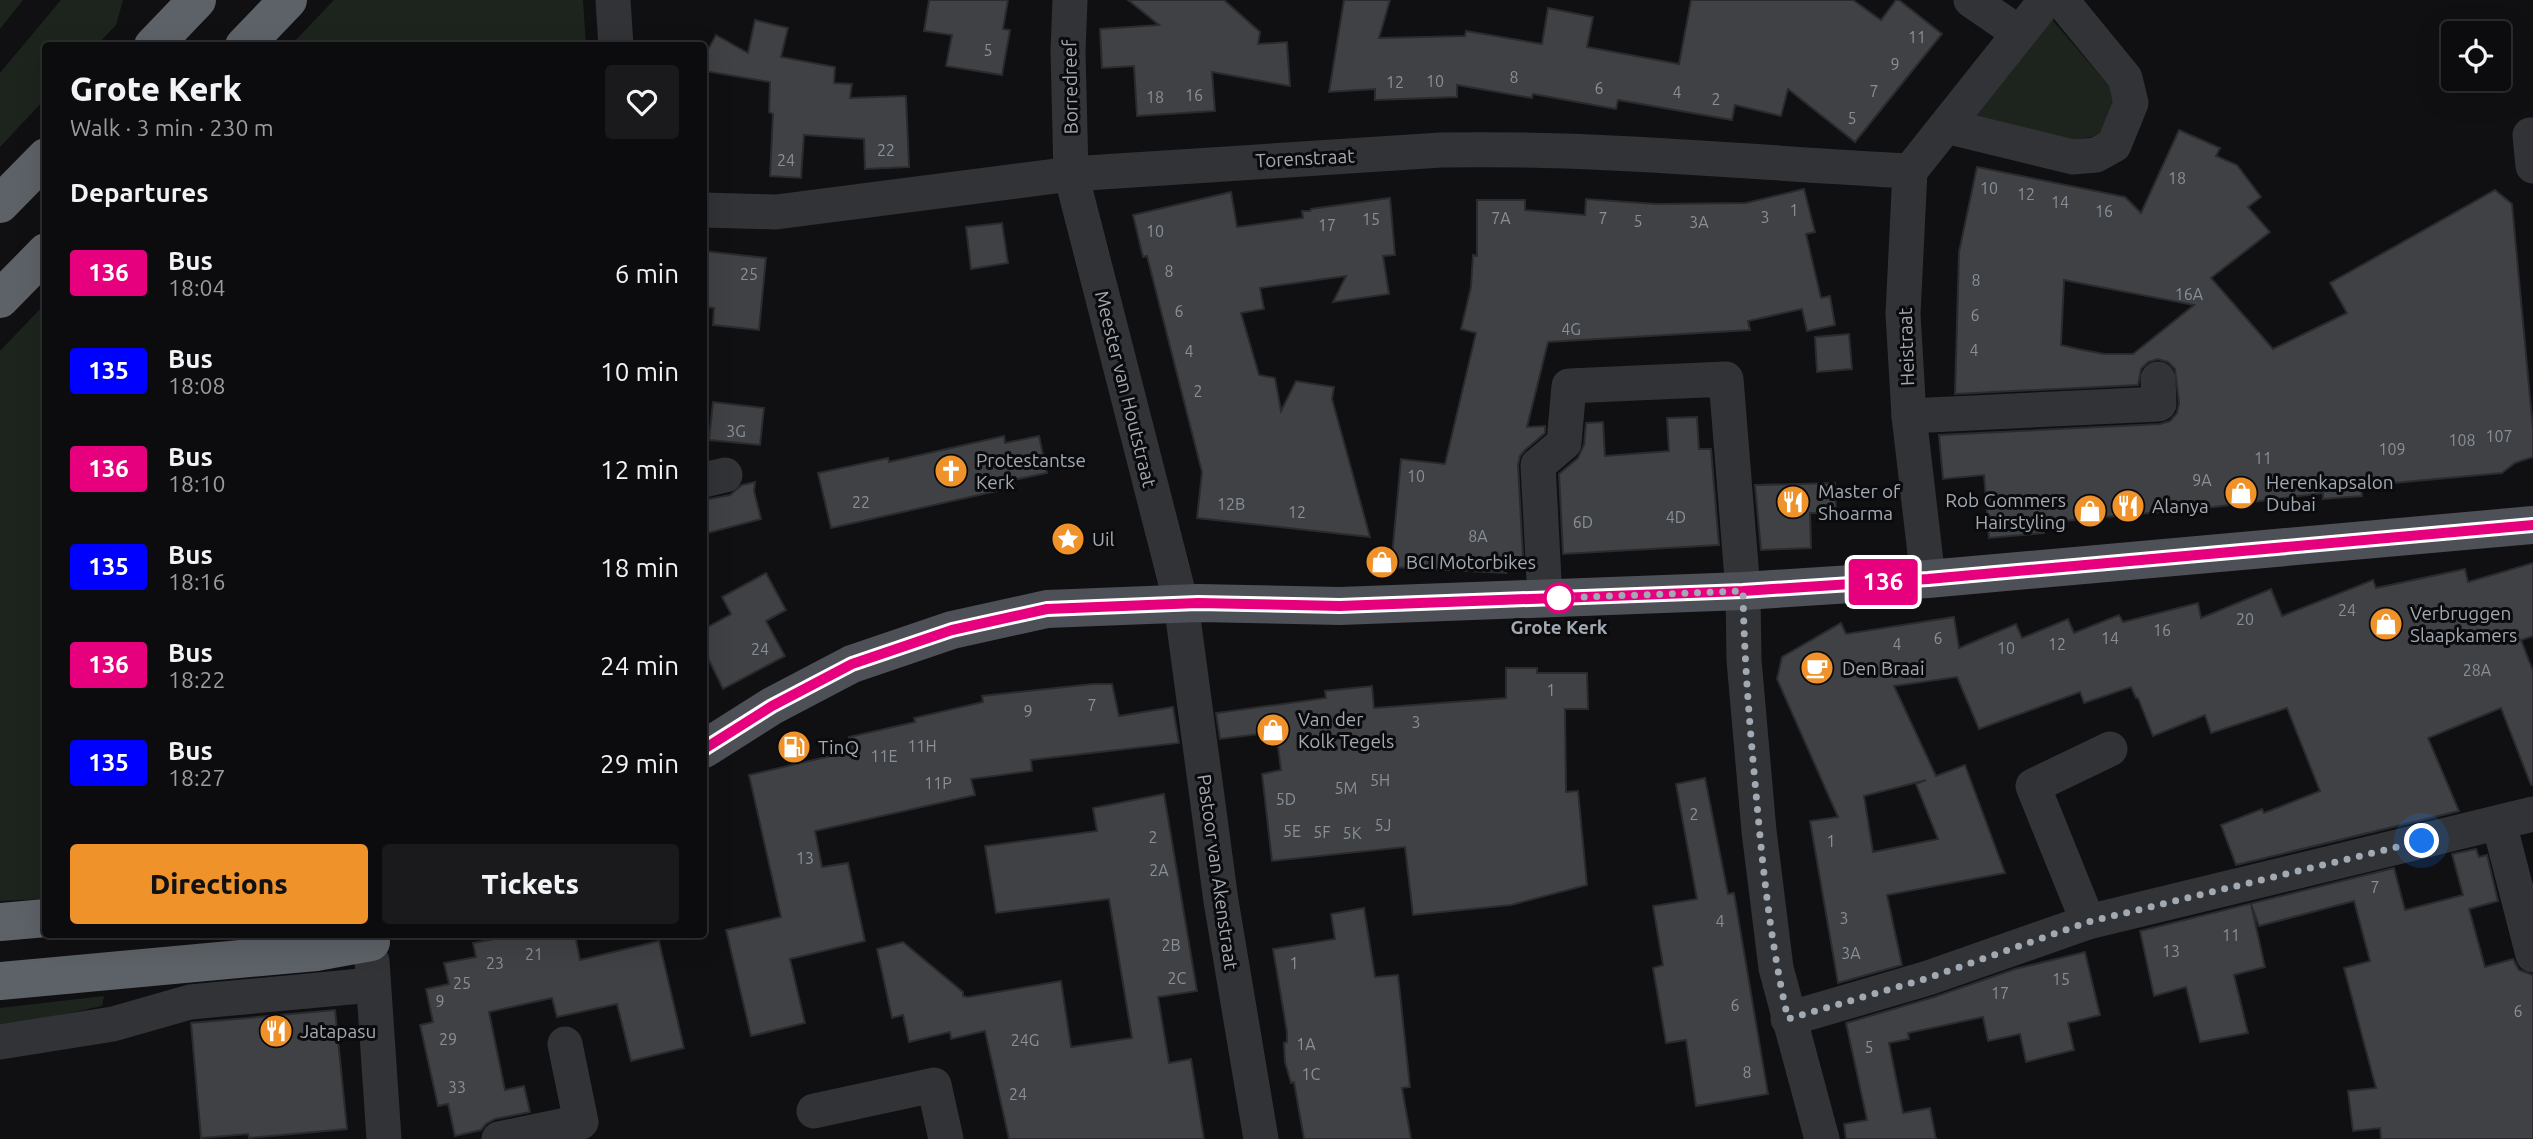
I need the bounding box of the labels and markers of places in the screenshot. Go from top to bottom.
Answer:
place label: Protestantse Kerk [976,449,1086,493]
church icon: Protestantse Kerk [932,452,970,490]
place label: Herenkapsalon Dubai [2266,471,2394,515]
shop icon: Herenkapsalon Dubai [2222,474,2260,512]
place label: Master of Shoarma [1818,480,1901,524]
restaurant icon: Master of Shoarma [1774,483,1812,521]
restaurant icon: Alanya [2109,487,2147,525]
place label: Rob Gommers Hairstyling [1945,489,2066,533]
shop icon: Rob Gommers Hairstyling [2071,492,2109,530]
place label: Alanya [2152,495,2209,517]
place icon: Uil [1049,520,1087,558]
place label: Uil [1092,528,1115,550]
shop icon: BCI Motorbikes [1363,543,1401,581]
place label: BCI Motorbikes [1406,551,1536,573]
marker: Grote Kerk [1544,583,1574,613]
place label: Verbruggen Slaapkamers [2410,602,2517,646]
shop icon: Verbruggen Slaapkamers [2367,605,2405,643]
place label: Grote Kerk [1510,616,1608,638]
cafe icon: Den Braai [1798,649,1836,687]
place label: Den Braai [1842,657,1925,679]
place label: Van der Kolk Tegels [1298,708,1394,752]
shop icon: Van der Kolk Tegels [1254,711,1292,749]
fuel station icon: TinQ [775,728,813,766]
place label: TinQ [818,736,859,758]
restaurant icon: Jatapasu [257,1012,295,1050]
place label: Jatapasu [300,1020,376,1042]

